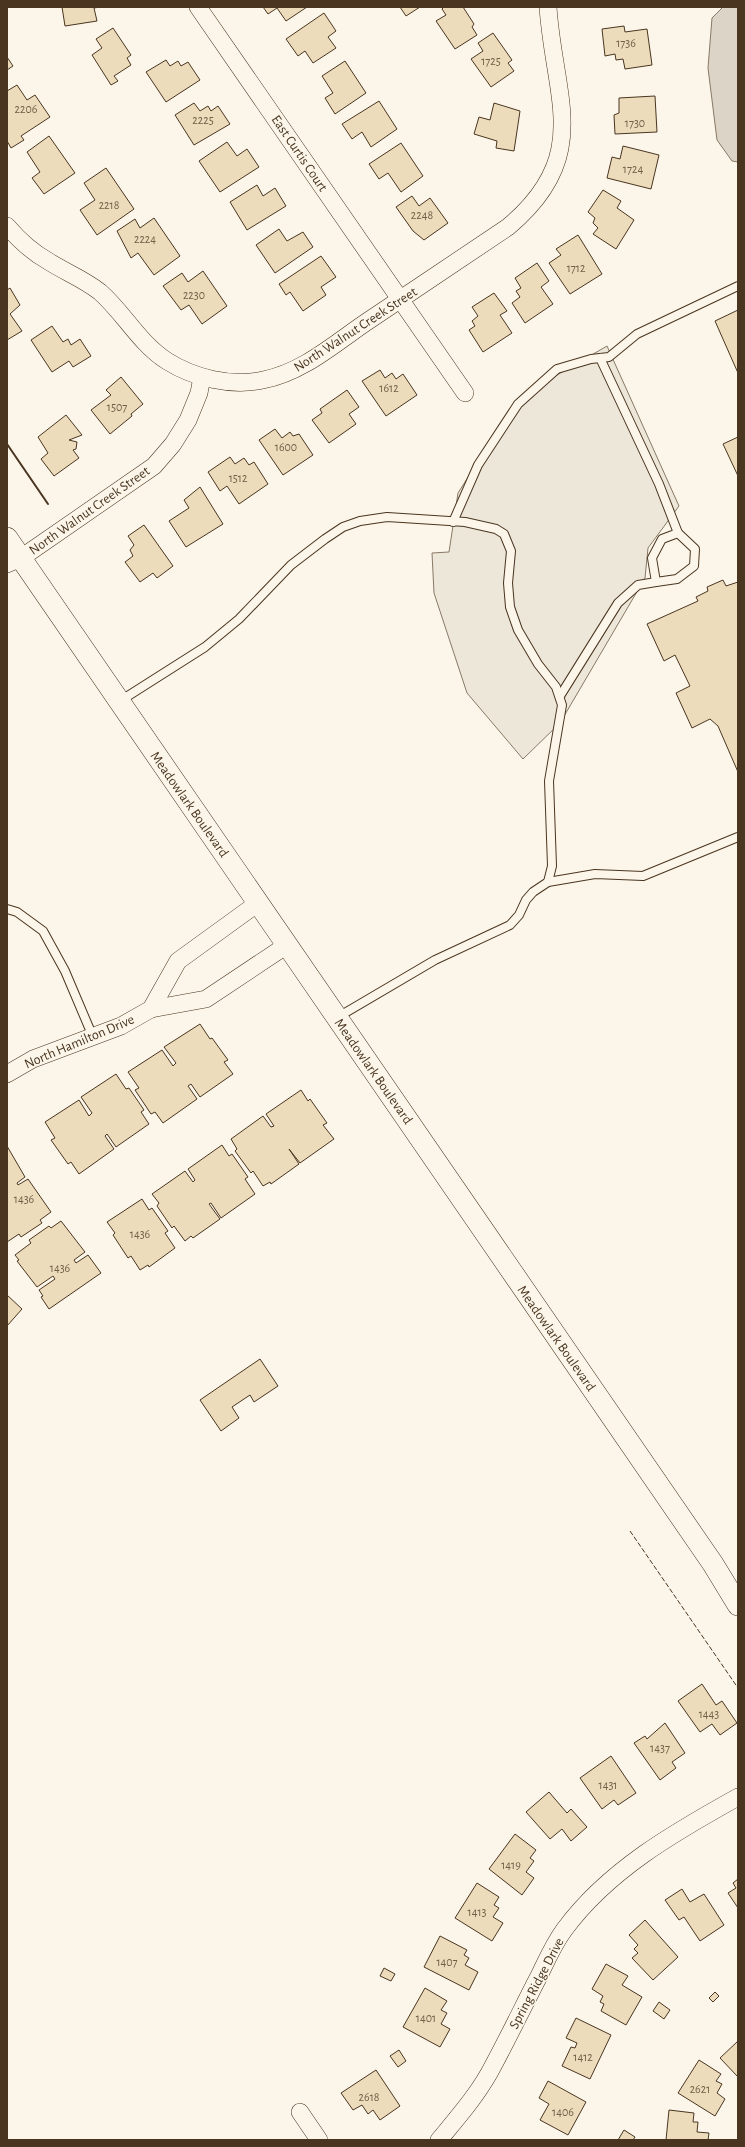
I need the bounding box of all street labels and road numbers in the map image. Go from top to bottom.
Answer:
street label: East Curtis Court [269,113,330,195]
street label: North Walnut Creek Street [292,285,420,375]
street label: North Walnut Creek Street [27,464,153,558]
street label: Meadowlark Boulevard [148,749,231,860]
street label: North Hamilton Drive [22,1012,136,1071]
street label: Meadowlark Boulevard [332,1016,415,1127]
street label: Meadowlark Boulevard [515,1283,598,1394]
street label: Spring Ridge Drive [507,1936,567,2031]

